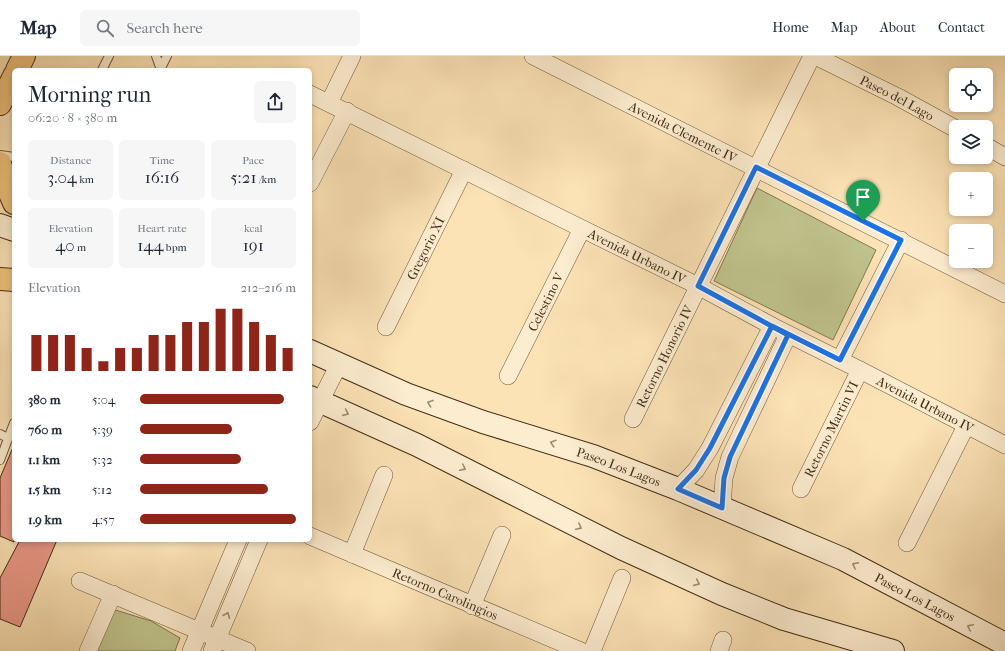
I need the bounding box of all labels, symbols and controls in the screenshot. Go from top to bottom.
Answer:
search box [80,10,360,46]
text: Map [20,17,56,39]
icon: search [94,17,116,39]
text: Search here [126,19,203,37]
text: Home [772,19,809,36]
text: Map [831,19,858,36]
text: About [880,19,916,36]
text: Contact [938,19,985,36]
map controls [949,68,993,268]
button: locate [949,68,993,112]
street label: Paseo del Lago [858,72,937,123]
button: share [254,81,296,123]
text: Morning run [28,82,151,108]
street label: Avenida Clemente IV [626,98,740,165]
text: 06:20 · 8 × 380 m [28,110,117,125]
button: layers [949,120,993,164]
text: Distance [50,154,91,167]
text: Time [149,154,174,167]
text: Pace [242,154,264,167]
text: 3.04 [47,167,77,187]
text: 16:16 [145,167,179,187]
text: 5:21 [230,167,257,187]
button: + [949,172,993,216]
text: km [77,173,94,186]
text: /km [257,173,276,186]
pin [846,180,880,221]
icon: arrive [852,186,874,208]
street label: Gregorio XI [403,214,447,282]
text: Elevation [48,222,93,235]
text: Heart rate [137,222,187,235]
text: kcal [244,222,263,235]
button: − [949,224,993,268]
street label: Avenida Urbano IV [585,225,689,287]
text: 40 [55,235,75,255]
text: 144 [137,235,164,255]
text: 191 [243,235,264,255]
text: m [75,241,86,254]
text: bpm [164,241,187,254]
street label: Celestino V [524,270,567,334]
text: Elevation [28,280,81,295]
text: 212–216 m [240,280,296,295]
street label: Retorno Honorio IV [632,302,696,410]
street label: Avenida Urbano IV [874,372,977,435]
street label: Retorno Martin VI [801,379,861,479]
text: 380 m [28,392,61,407]
text: 5:04 [92,392,115,407]
one-way arrow [427,399,434,407]
one-way arrow [341,408,349,416]
text: 760 m [28,422,62,437]
text: 5:39 [92,422,113,437]
one-way arrow [550,440,557,448]
street label: Paseo Los Lagos [575,444,663,489]
text: 1.1 km [28,452,60,467]
text: 5:32 [92,452,113,467]
one-way arrow [459,463,467,471]
text: 1.5 km [28,482,61,497]
text: 5:12 [92,482,112,497]
text: 1.9 km [28,512,62,527]
text: 4:57 [92,512,115,527]
one-way arrow [575,522,583,530]
one-way arrow [852,562,860,570]
street label: Retorno Carolingios [390,564,501,623]
street label: Paseo Los Lagos [872,570,958,624]
one-way arrow [692,578,700,586]
one-way arrow [222,611,230,618]
one-way arrow [967,624,974,631]

